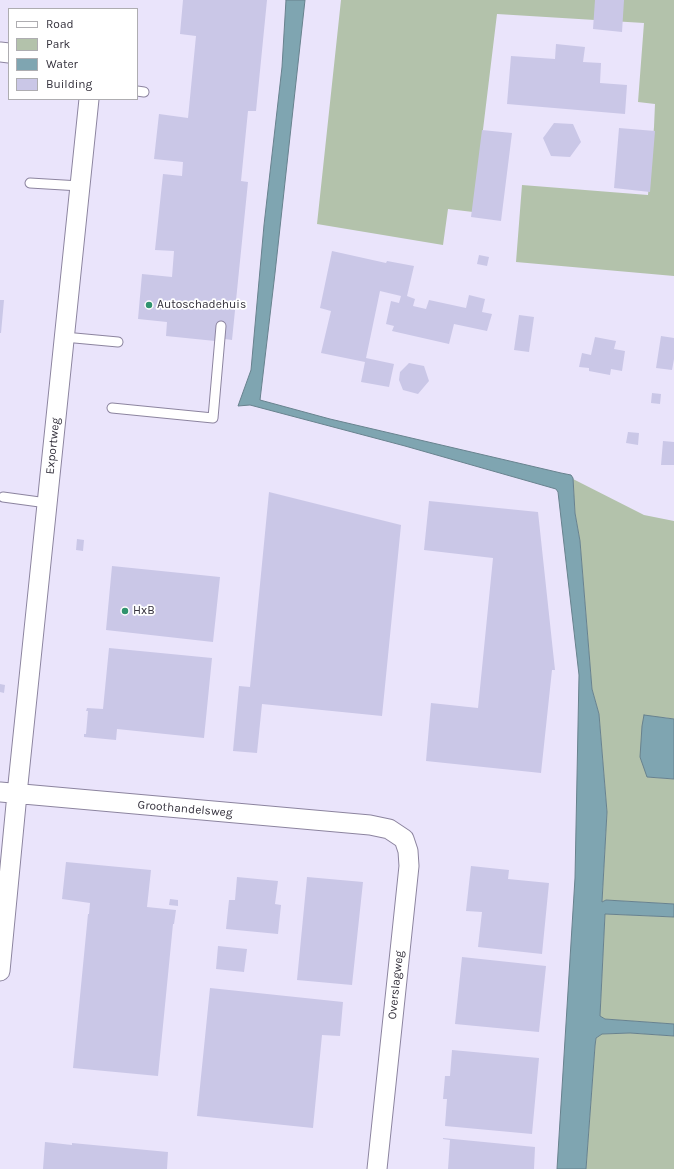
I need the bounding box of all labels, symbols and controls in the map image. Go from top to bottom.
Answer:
legend [8,8,138,100]
text: Road [46,17,74,31]
text: Park [46,37,70,51]
text: Water [46,57,78,71]
text: Building [46,77,92,91]
place label: Autoschadehuis [157,298,246,312]
marker: Autoschadehuis [144,300,154,310]
street label: Exportweg [43,417,63,475]
place label: HxB [133,604,155,618]
marker: HxB [120,606,130,616]
street label: Groothandelsweg [137,798,233,820]
street label: Overslagweg [385,950,407,1020]

